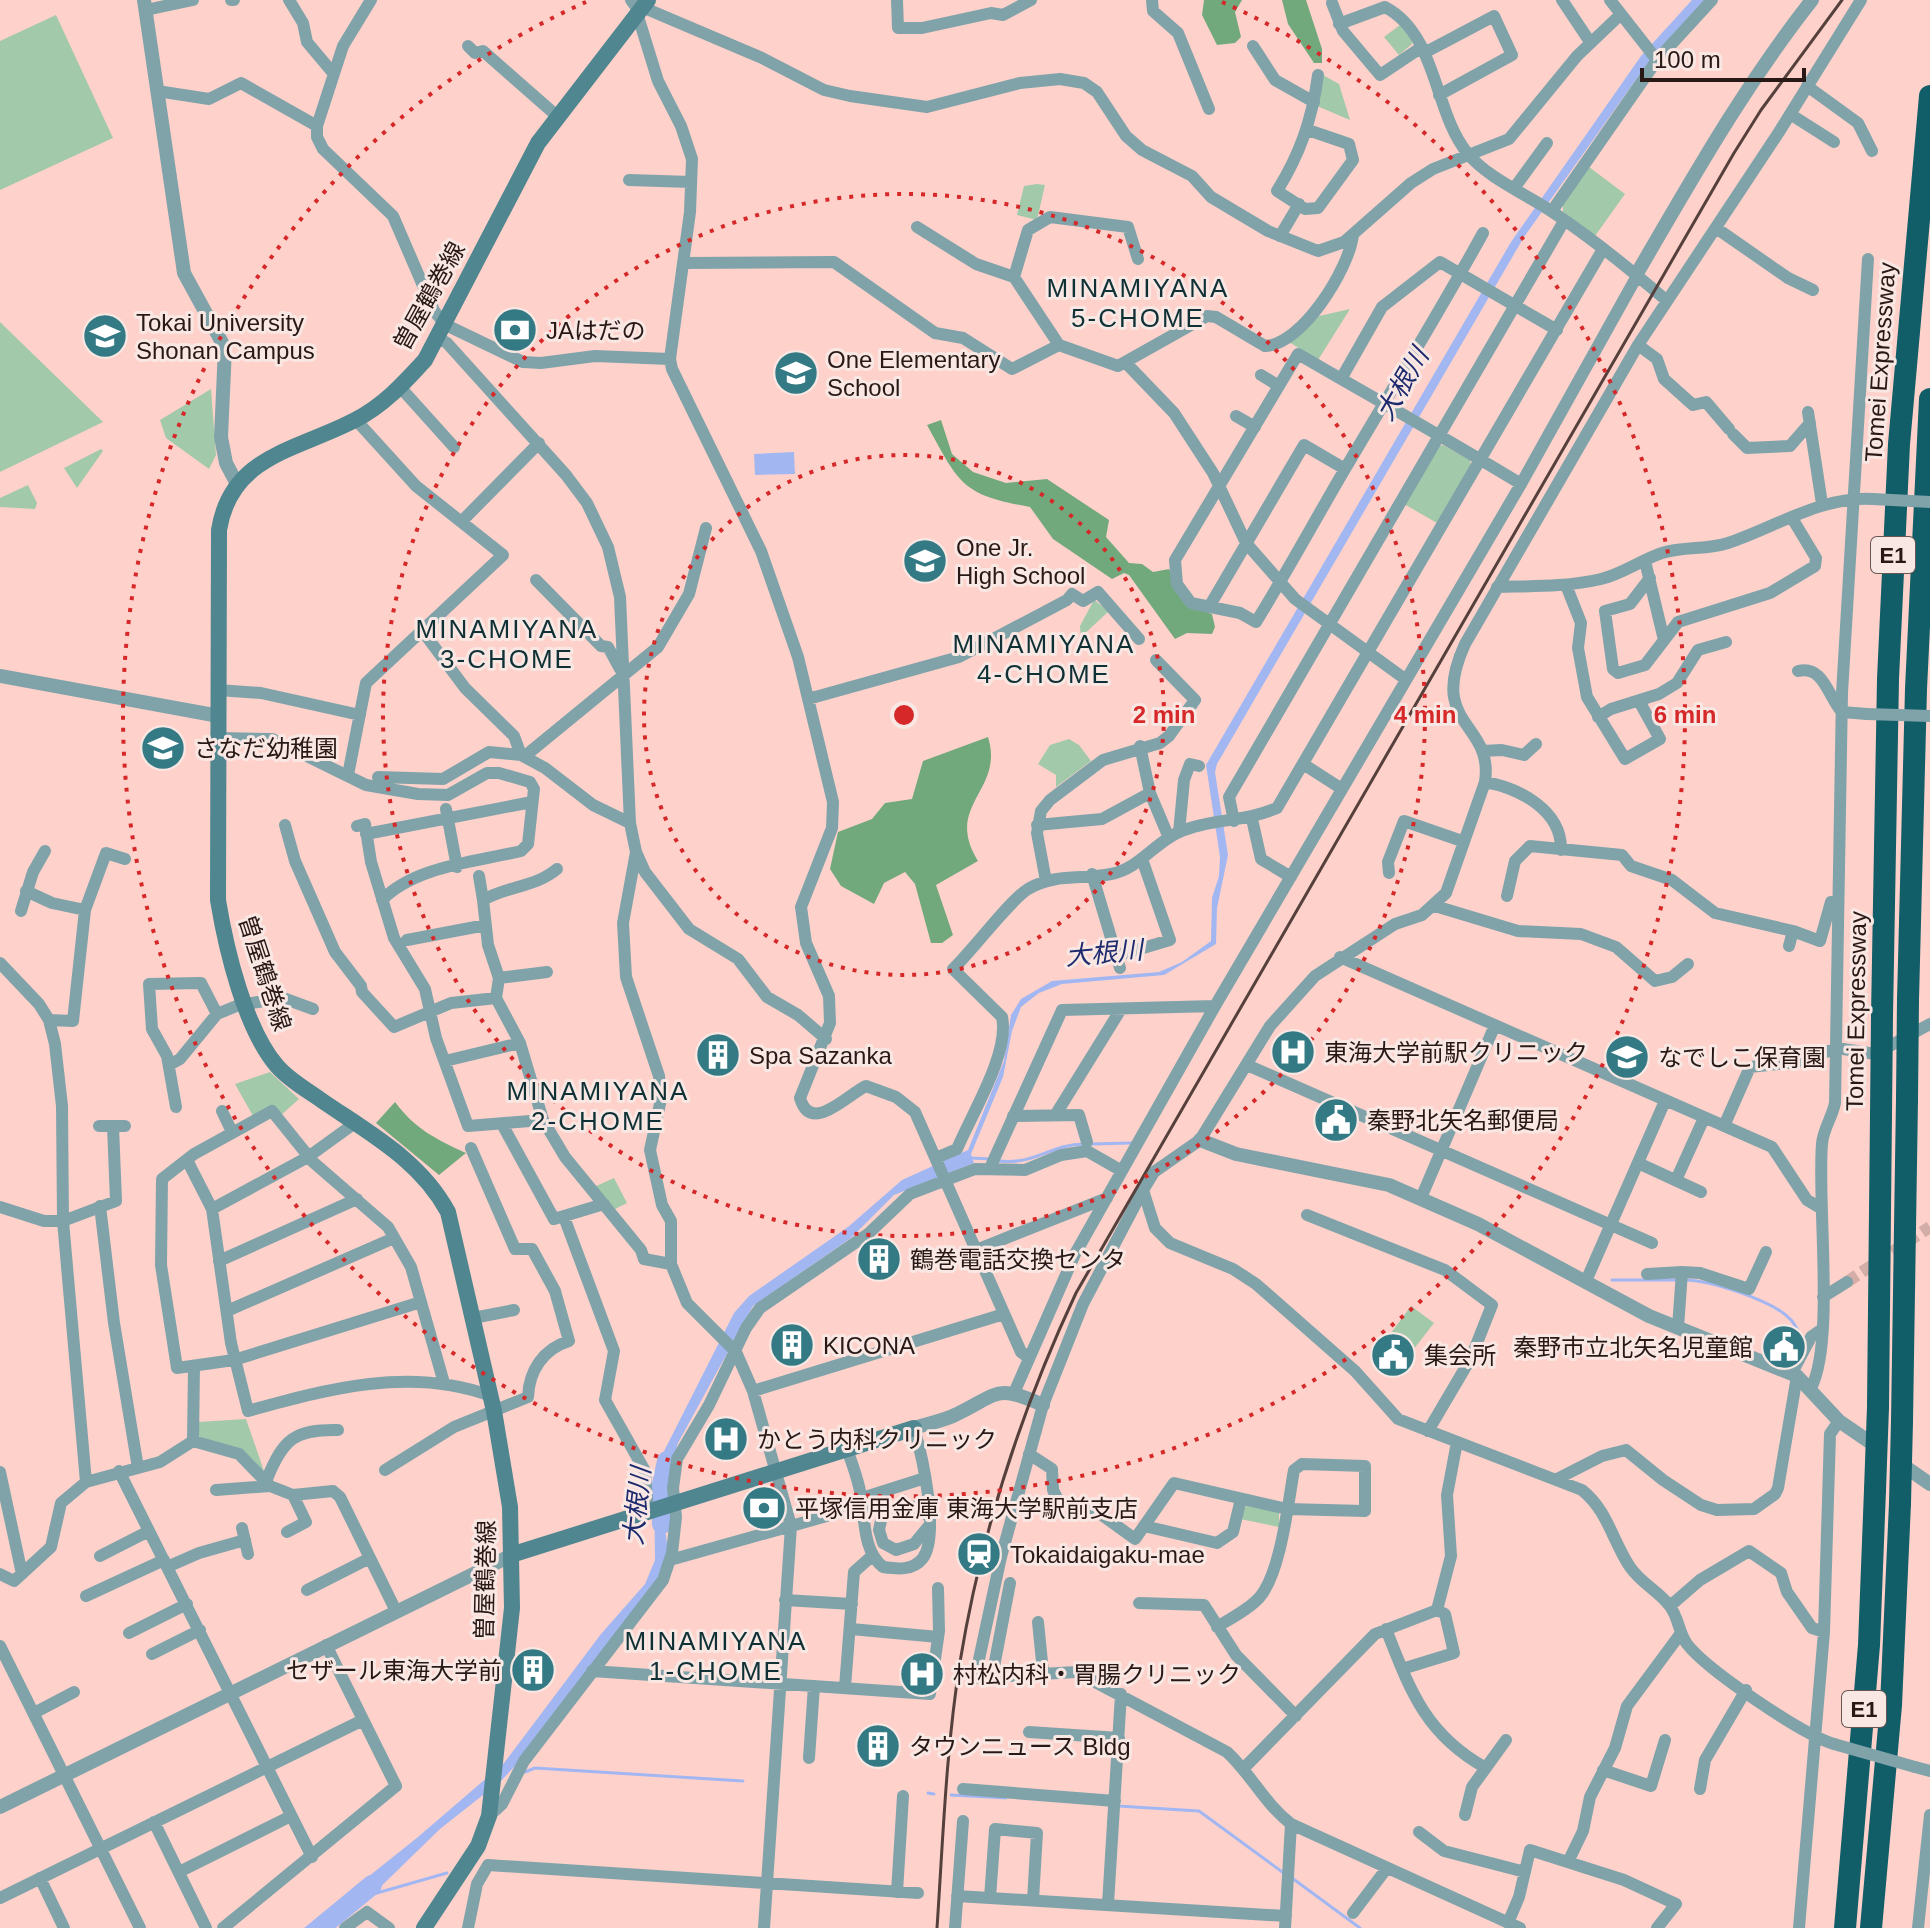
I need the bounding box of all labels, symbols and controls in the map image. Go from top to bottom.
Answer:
scale bar [1642,32,1804,82]
text: 100 m [1654,46,1721,73]
street label: 曽屋鶴巻線 [388,237,470,355]
street label: Tomei Expressway [1860,261,1900,463]
district label: MINAMIYANA 5-CHOME [1047,273,1229,333]
bank icon: JAはだの [491,306,539,354]
place label: Tokai University Shonan Campus [136,309,315,364]
school or university icon: Tokai University Shonan Campus [81,312,129,360]
place label: JAはだの [546,317,646,344]
water label: 大根川 [1370,340,1436,425]
place label: One Elementary School [827,346,1000,401]
school or university icon: One Elementary School [772,349,820,397]
place label: One Jr. High School [956,534,1085,589]
school or university icon: One Jr. High School [901,537,949,585]
road number: E1 [1871,537,1915,573]
district label: MINAMIYANA 3-CHOME [416,614,598,674]
district label: MINAMIYANA 4-CHOME [953,629,1135,689]
centre of rings [890,701,918,729]
text: 2 min [1133,701,1195,728]
text: 4 min [1394,701,1456,728]
text: 6 min [1654,701,1716,728]
school or university icon: さなだ幼稚園 [139,724,187,772]
place label: さなだ幼稚園 [194,735,338,762]
street label: Tomei Expressway [1841,911,1871,1111]
street label: 曽屋鶴巻線 [234,912,296,1034]
water label: 大根川 [1064,934,1147,971]
hospital icon: 東海大学前駅クリニック [1269,1028,1317,1076]
building icon: Spa Sazanka [694,1031,742,1079]
school or university icon: なでしこ保育園 [1603,1033,1651,1081]
place label: 東海大学前駅クリニック [1324,1039,1588,1066]
place label: Spa Sazanka [749,1042,892,1069]
place label: なでしこ保育園 [1658,1044,1826,1071]
district label: MINAMIYANA 2-CHOME [507,1076,689,1136]
public building icon: 秦野北矢名郵便局 [1312,1096,1360,1144]
place label: 秦野北矢名郵便局 [1367,1107,1559,1134]
building icon: 鶴巻電話交換センタ [855,1235,903,1283]
place label: 鶴巻電話交換センタ [910,1246,1126,1273]
building icon: KICONA [768,1321,816,1369]
public building icon: 秦野市立北矢名児童館 [1760,1323,1808,1371]
public building icon: 集会所 [1369,1331,1417,1379]
place label: KICONA [823,1332,915,1359]
place label: 秦野市立北矢名児童館 [1513,1334,1753,1361]
place label: 集会所 [1424,1342,1496,1369]
hospital icon: かとう内科クリニック [702,1415,750,1463]
place label: かとう内科クリニック [757,1426,997,1453]
water label: 大根川 [618,1463,656,1546]
bank icon: 平塚信用金庫 東海大学駅前支店 [740,1484,788,1532]
place label: 平塚信用金庫 東海大学駅前支店 [795,1495,1138,1522]
street label: 曽屋鶴巻線 [470,1520,500,1640]
station icon: Tokaidaigaku-mae [955,1530,1003,1578]
place label: Tokaidaigaku-mae [1010,1541,1205,1568]
district label: MINAMIYANA 1-CHOME [625,1626,807,1686]
building icon: セザール東海大学前 [509,1646,557,1694]
hospital icon: 村松内科・胃腸クリニック [898,1650,946,1698]
place label: セザール東海大学前 [286,1657,502,1684]
place label: 村松内科・胃腸クリニック [953,1661,1241,1688]
road number: E1 [1842,1691,1886,1727]
building icon: タウンニュース Bldg [854,1722,902,1770]
place label: タウンニュース Bldg [909,1733,1131,1760]

